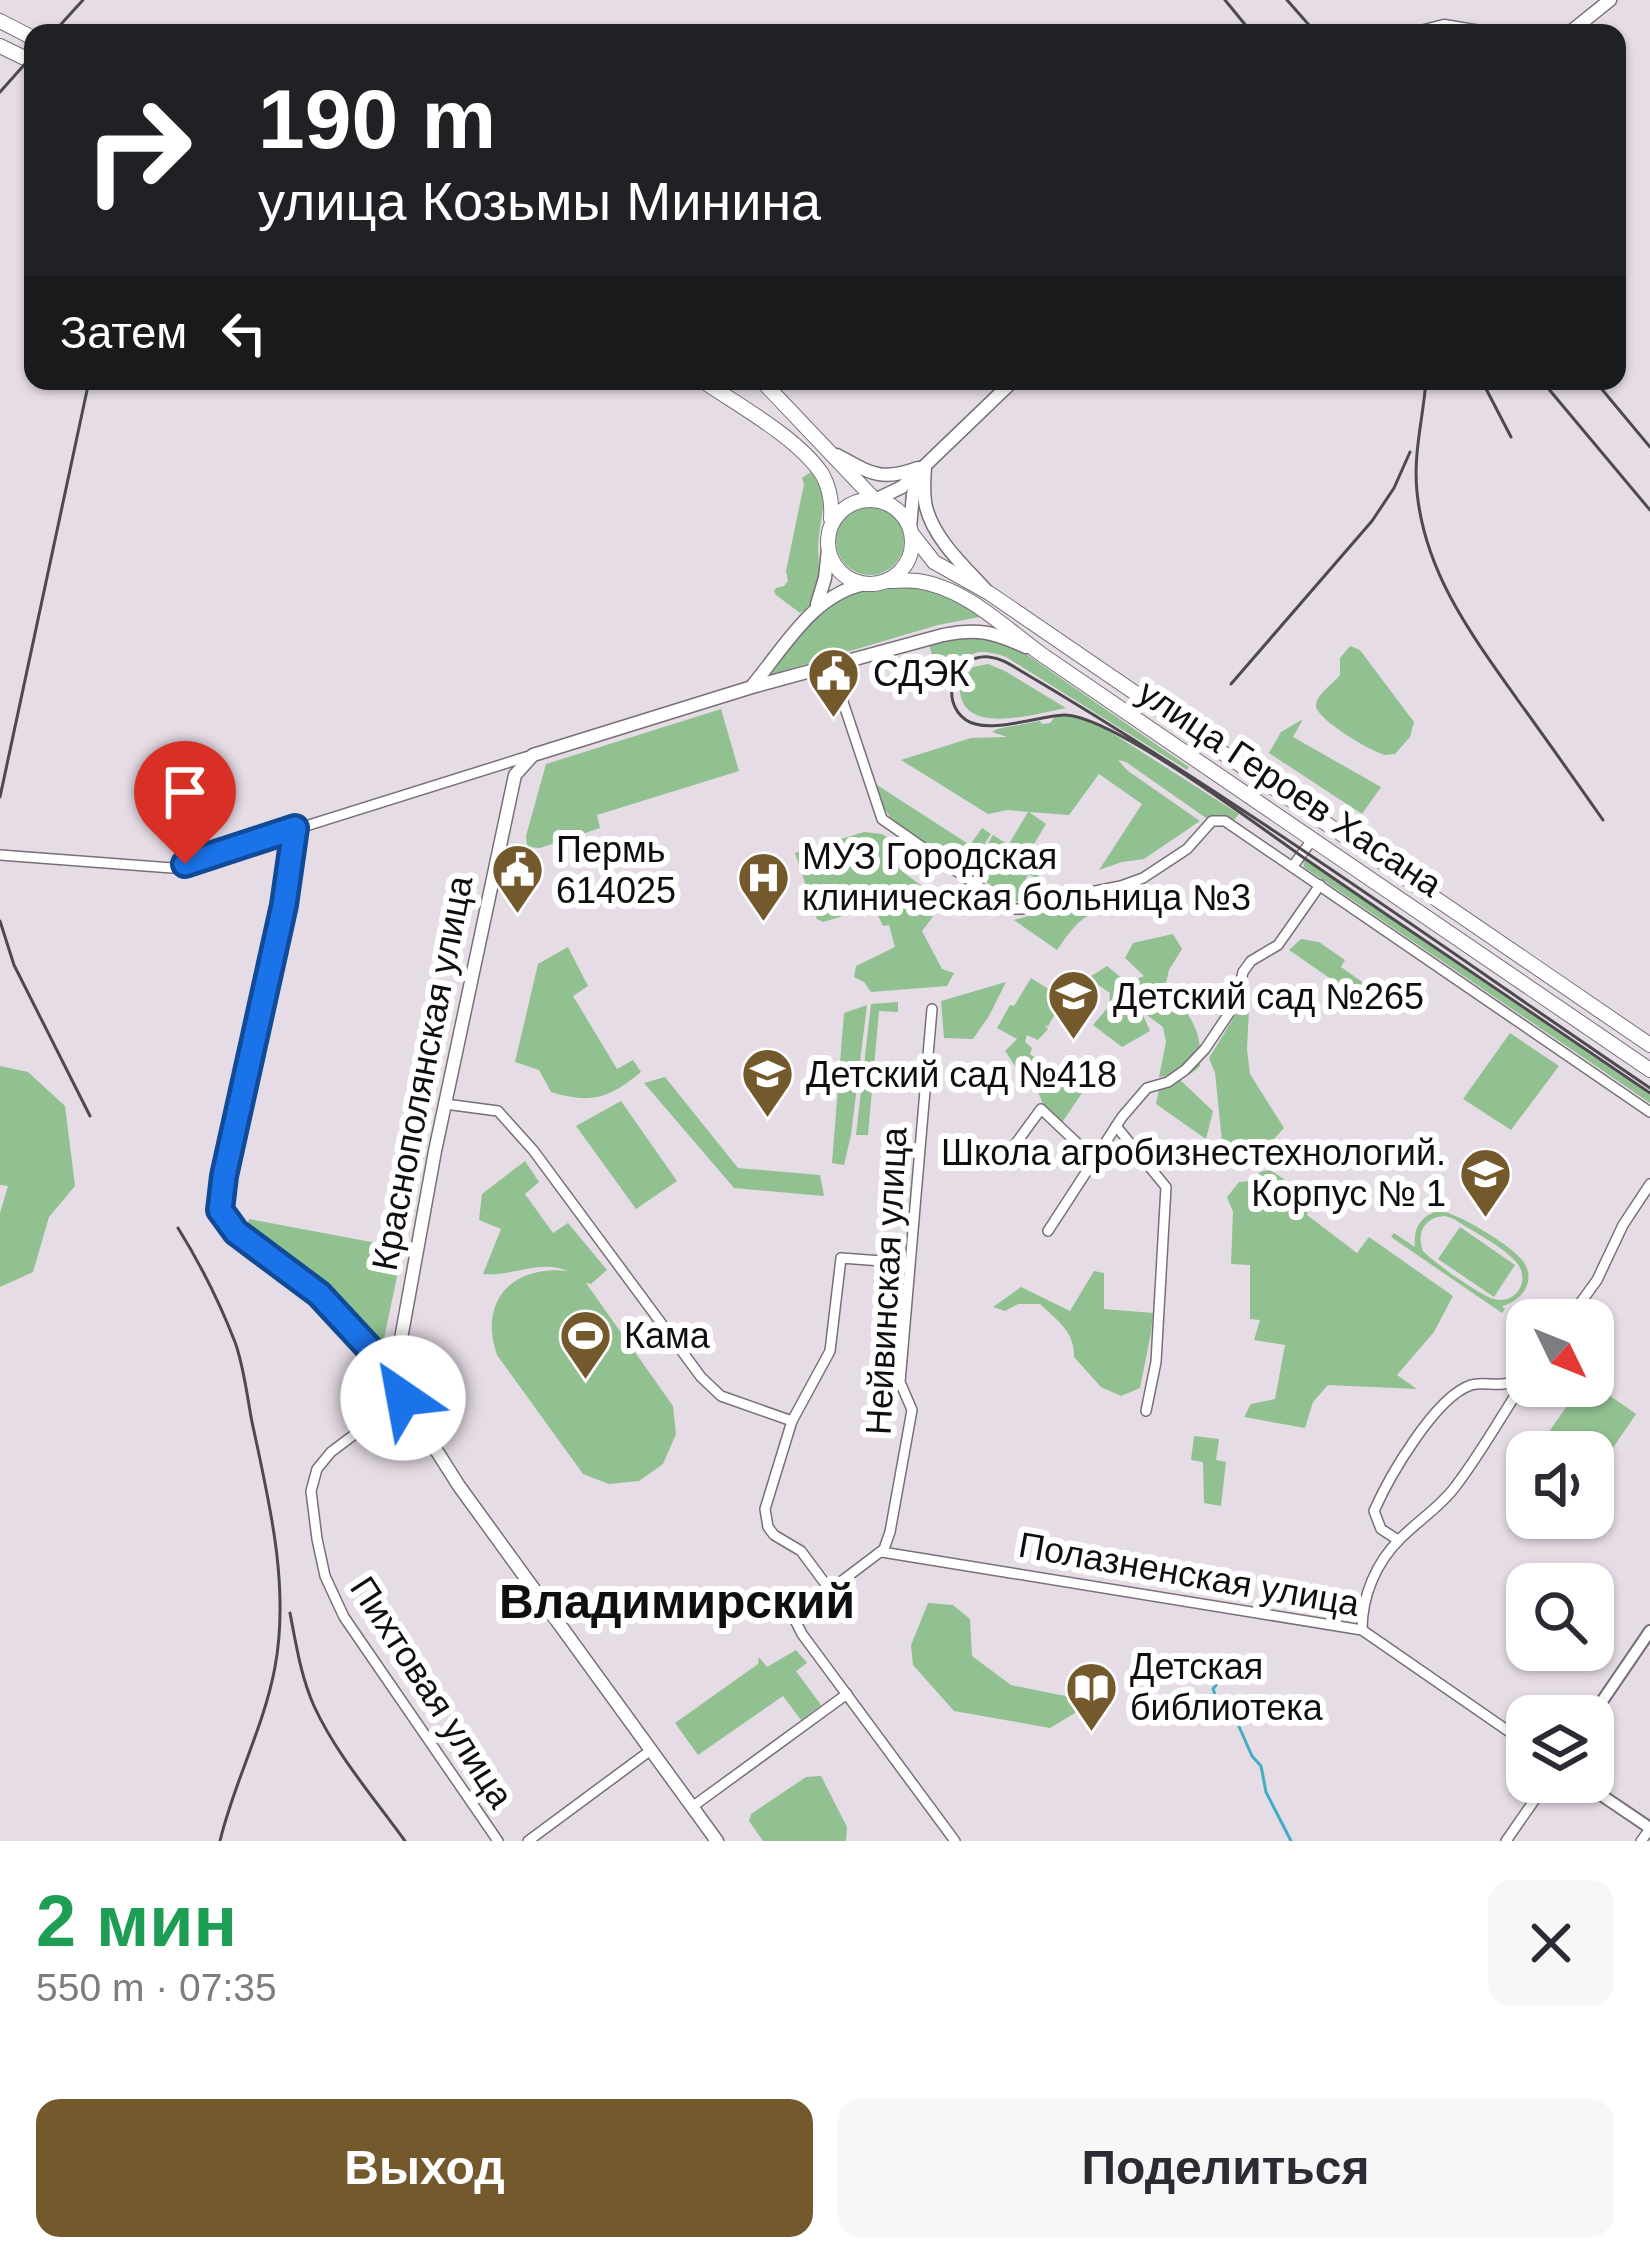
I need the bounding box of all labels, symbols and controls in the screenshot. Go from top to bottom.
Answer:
icon: right [60,72,216,228]
text: 190 m [258,72,496,166]
text: улица Козьмы Минина [258,171,821,231]
icon: left [211,300,277,366]
text: Затем [60,307,187,358]
public building icon: СДЭК [806,645,862,719]
place label: СДЭК [873,653,969,694]
street label: улица Героев Хасана [1130,671,1450,905]
pin [134,741,236,864]
icon: arrive [152,759,218,825]
place label: Пермь 614025 [556,829,676,911]
place label: МУЗ Городская клиническая больница №3 [802,836,1251,918]
public building icon: Пермь 614025 [489,842,545,916]
hospital icon: МУЗ Городская клиническая больница №3 [735,849,791,923]
street label: Краснополянская улица [364,871,481,1274]
school or university icon: Детский сад №265 [1046,968,1102,1042]
place label: Детский сад №265 [1113,976,1424,1017]
school or university icon: Детский сад №418 [739,1046,795,1120]
place label: Детский сад №418 [806,1054,1117,1095]
street label: Нейвинская улица [857,1125,915,1436]
place label: Школа агробизнестехнологий. Корпус № 1 [941,1132,1446,1214]
school or university icon: Школа агробизнестехнологий. Корпус № 1 [1457,1145,1513,1219]
north arrow [1506,1299,1614,1407]
map controls [1506,1299,1614,1803]
sports icon: Кама [557,1307,613,1381]
place label: Кама [624,1315,711,1356]
position arrow [340,1335,466,1461]
button: sound [1506,1431,1614,1539]
street label: Полазненская улица [1016,1524,1363,1624]
button: search [1506,1563,1614,1671]
street label: Пихтовая улица [342,1569,522,1816]
district label: Владимирский [499,1575,855,1628]
place label: Детская библиотека [1130,1646,1324,1728]
library icon: Детская библиотека [1063,1659,1119,1733]
button: layers [1506,1695,1614,1803]
button: close [1488,1880,1614,2006]
text: 2 мин [36,1881,237,1961]
text: 550 m · 07:35 [36,1966,277,2009]
button: Выход [36,2099,813,2237]
button: Поделиться [837,2099,1614,2237]

